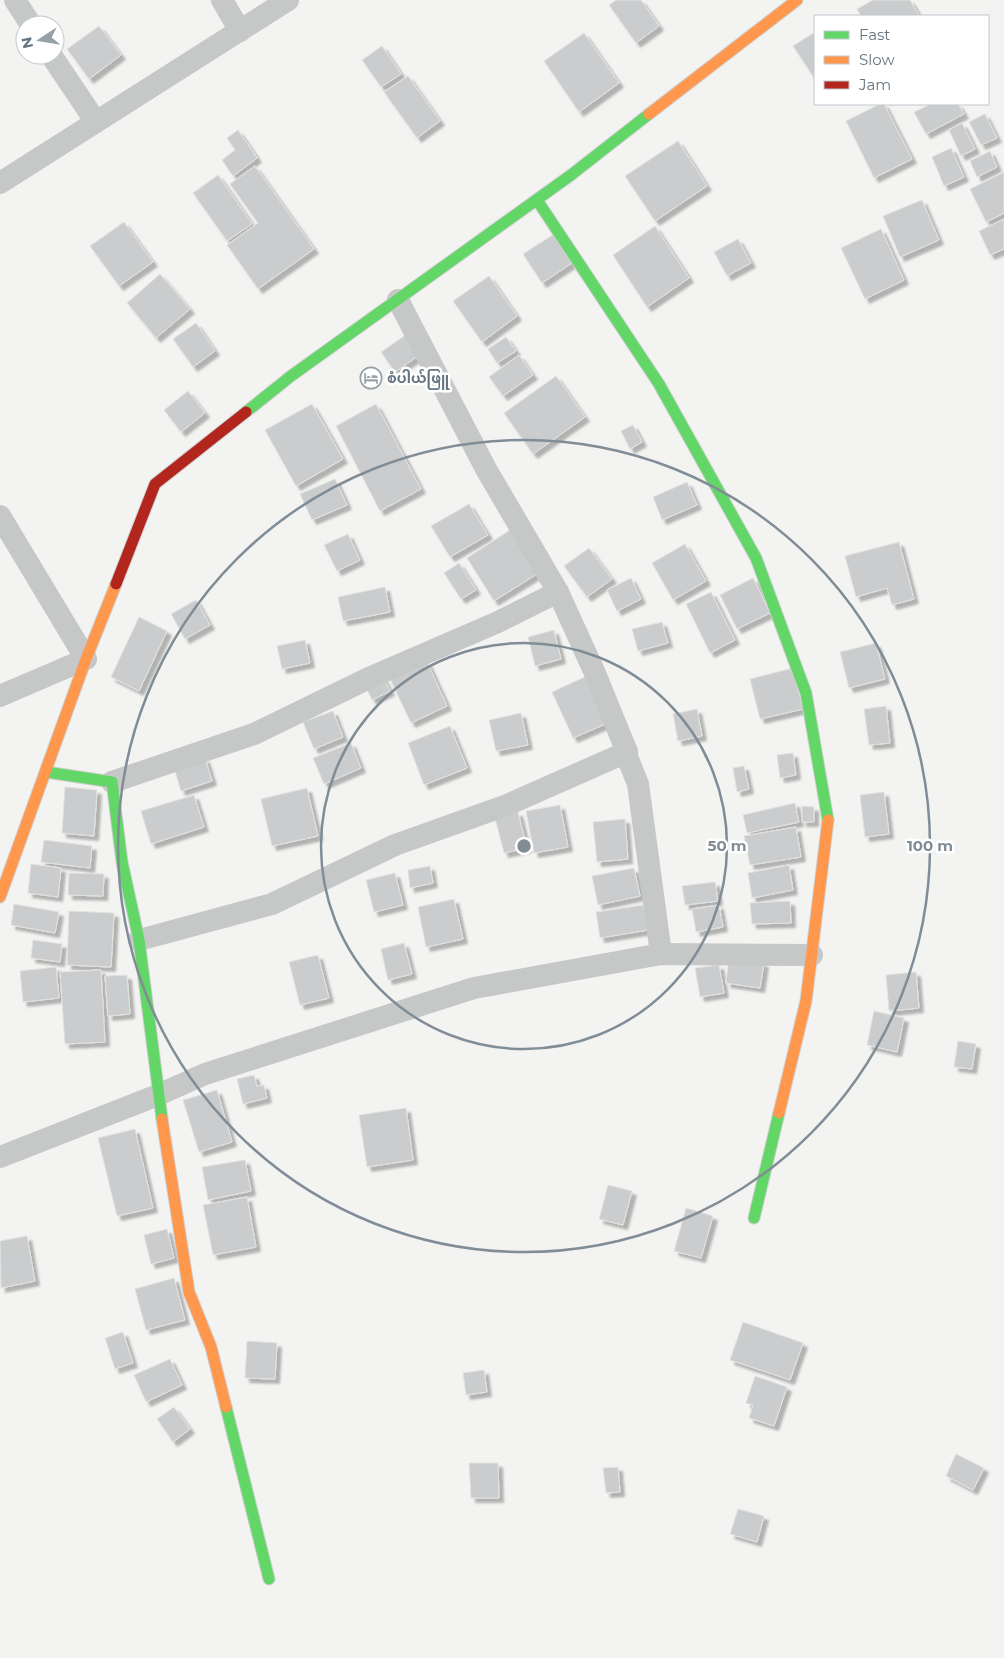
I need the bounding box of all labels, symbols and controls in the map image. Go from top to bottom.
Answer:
north arrow [15,15,65,65]
legend [814,15,989,105]
text: Fast [859,25,890,44]
text: N [17,35,37,50]
text: Slow [859,50,895,69]
text: Jam [858,75,891,94]
hotel icon: စံပါယ်ဖြူ [359,366,383,390]
place label: စံပါယ်ဖြူ [387,368,450,390]
text: 50 m [707,836,747,855]
text: 100 m [907,836,953,855]
centre of rings [515,837,533,855]

